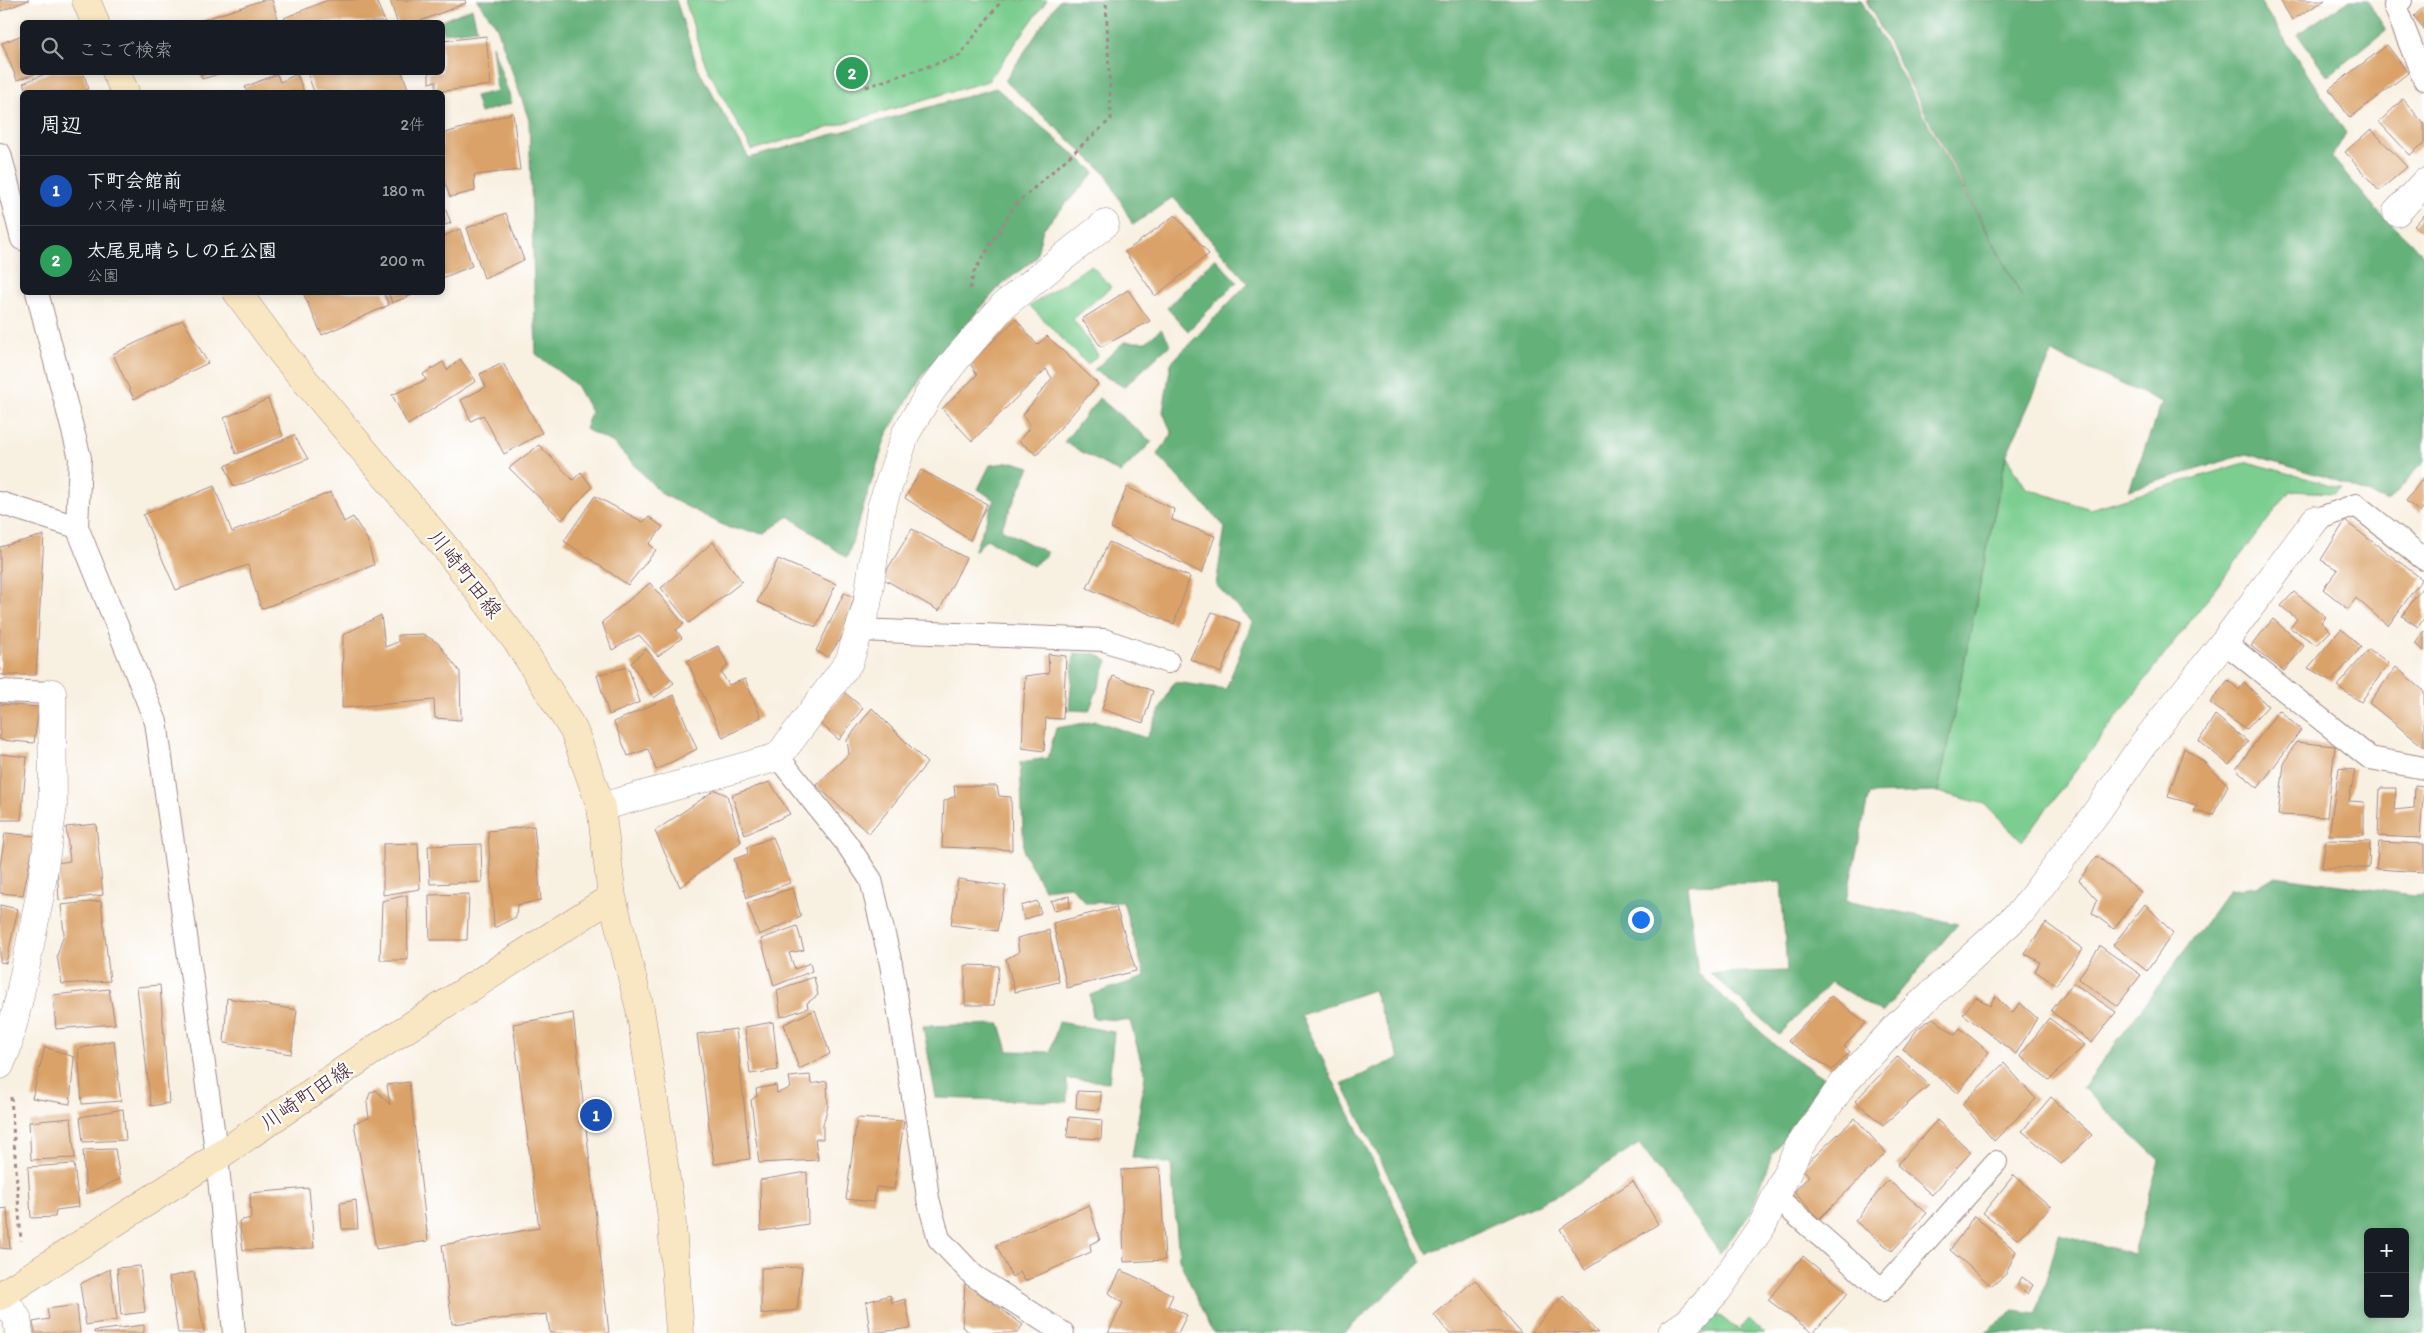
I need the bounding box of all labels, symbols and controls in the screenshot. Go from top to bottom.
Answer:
search box [20,20,445,75]
icon: search [38,34,66,62]
text: ここで検索 [78,38,173,61]
pin: 2 [836,54,868,92]
text: 周辺 [40,112,82,137]
text: 2件 [401,115,425,134]
text: 下町会館前 [87,169,182,192]
text: 1 [52,181,60,200]
text: 180 m [382,181,425,200]
text: バス停 · 川崎町田線 [87,196,226,215]
text: 太尾見晴らしの丘公園 [87,239,277,262]
text: 2 [52,251,60,270]
text: 200 m [380,251,425,270]
text: 公園 [87,266,119,285]
street label: 川崎町田線 [423,525,508,623]
your location [1628,907,1654,933]
street label: 川崎町田線 [255,1056,356,1135]
pin: 1 [580,1096,612,1134]
map controls [2364,1228,2409,1318]
button: + [2364,1228,2409,1273]
button: − [2364,1273,2409,1318]

